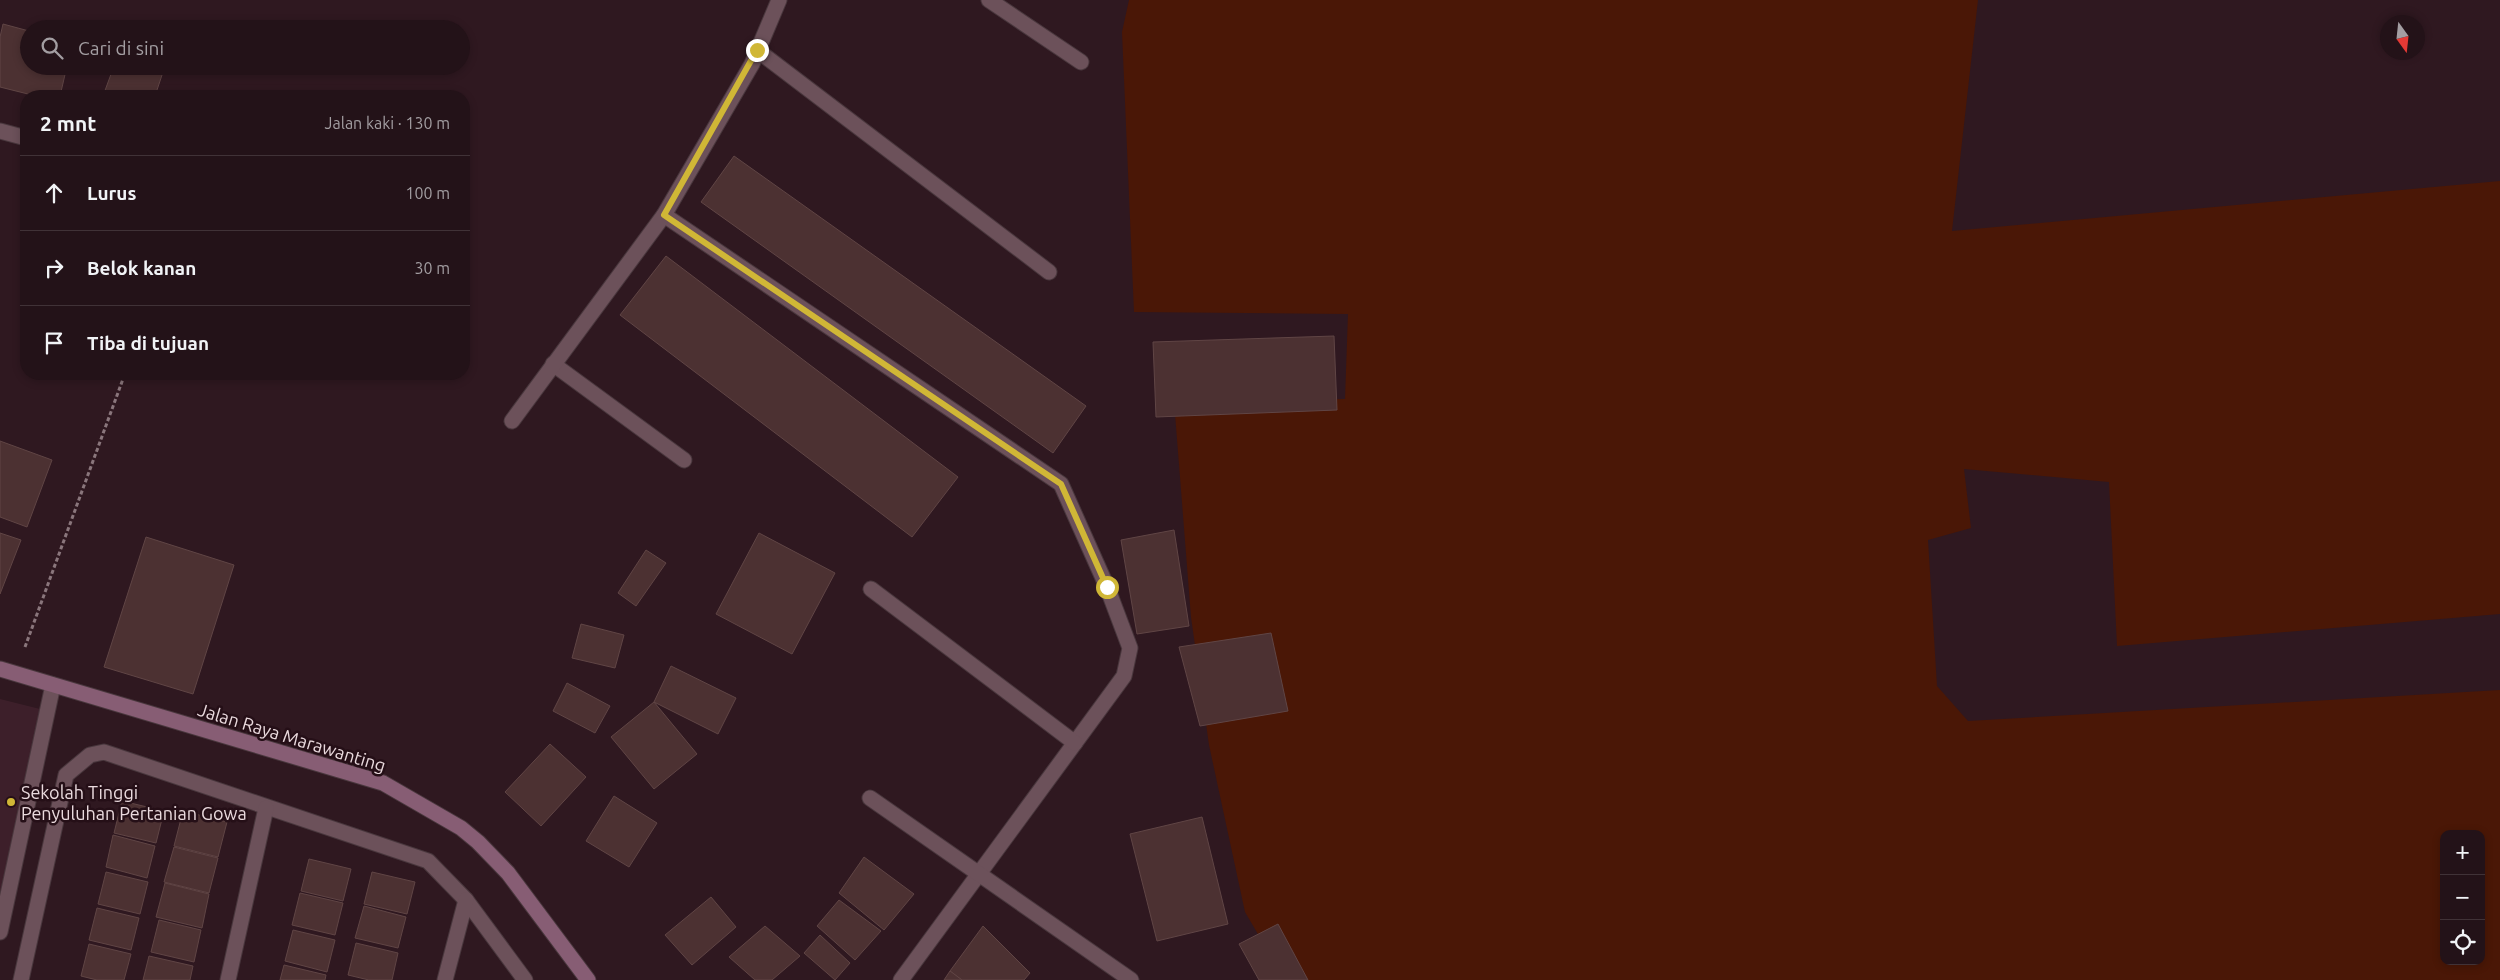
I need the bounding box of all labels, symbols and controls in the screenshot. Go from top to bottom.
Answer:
north arrow [2380,15,2425,60]
search box [20,20,470,75]
icon: search [38,34,66,62]
text: Cari di sini [78,37,164,59]
route end [746,39,769,62]
text: 2 mnt [40,111,96,135]
text: Jalan kaki · 130 m [325,114,450,132]
icon: ahead [40,179,68,207]
text: Lurus [87,182,136,204]
text: 100 m [405,184,450,202]
icon: right [40,254,68,282]
text: Belok kanan [87,257,196,279]
text: 30 m [414,259,450,277]
icon: arrive [40,329,68,357]
text: Tiba di tujuan [87,332,209,354]
route start [1096,576,1119,599]
street label: Jalan Raya Marawanting [196,699,388,775]
place label: Sekolah Tinggi Penyuluhan Pertanian Gowa [21,782,247,823]
marker: Sekolah Tinggi Penyuluhan Pertanian Gowa [5,796,17,808]
map controls [2440,830,2485,965]
button: + [2440,830,2485,875]
button: − [2440,875,2485,920]
button: locate [2440,920,2485,965]

